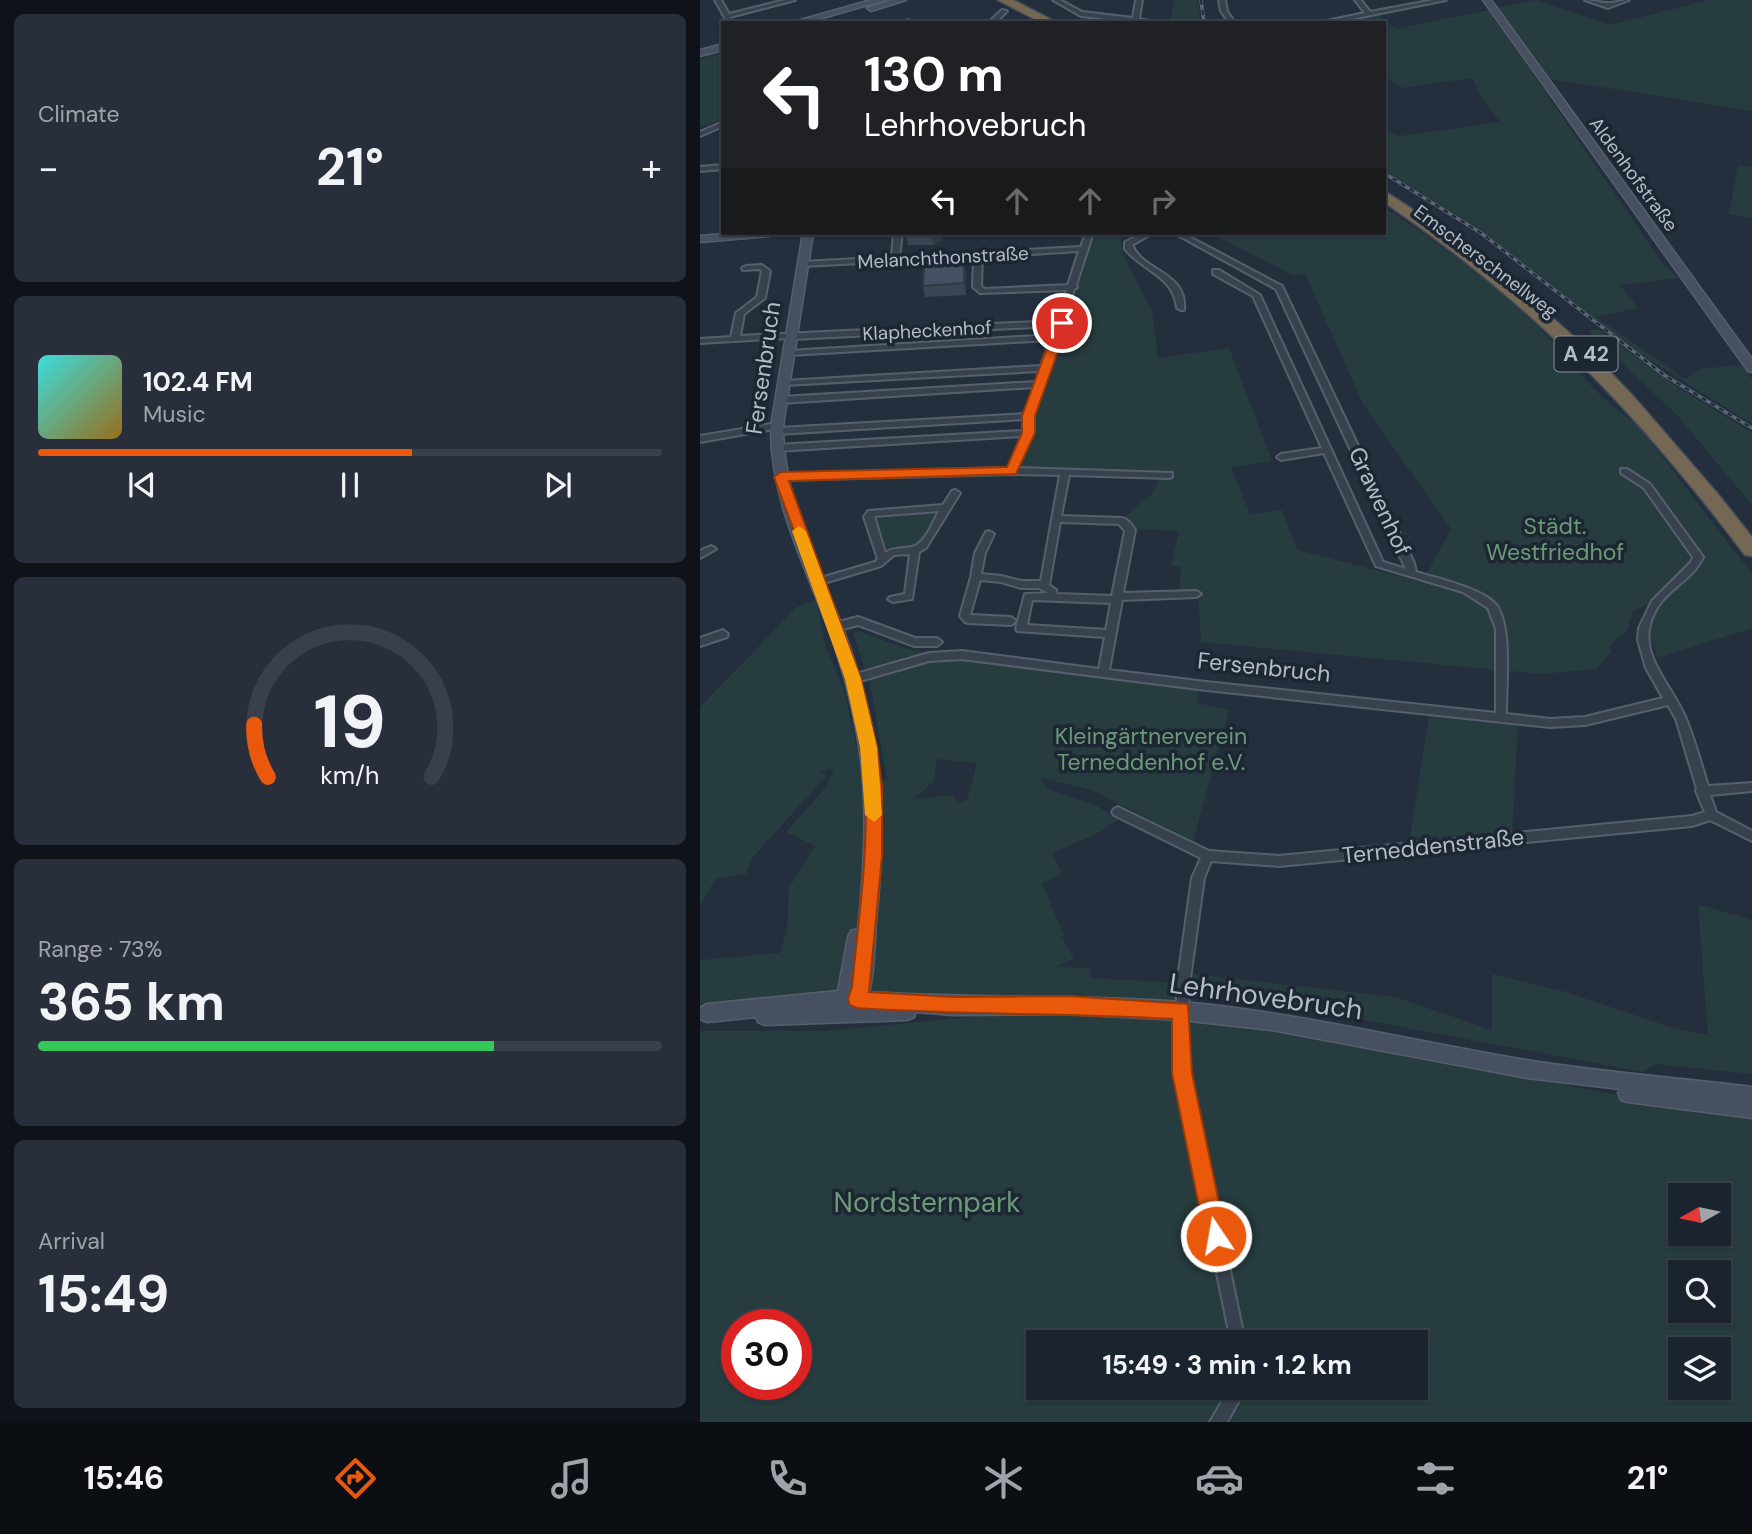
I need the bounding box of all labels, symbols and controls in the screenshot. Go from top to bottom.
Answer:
text: 130 m [864,42,1004,106]
icon: left [749,49,840,140]
text: Climate [38,99,120,129]
text: Lehrhovebruch [864,104,1086,146]
street label: Aldenhofstraße [1584,112,1684,237]
text: 21° [316,133,384,201]
text: − [38,143,59,193]
text: + [641,143,662,193]
icon: left [925,182,963,220]
icon: ahead [998,182,1036,220]
icon: ahead [1071,182,1109,220]
icon: right [1144,182,1182,220]
street label: Emscherschnellweg [1409,199,1563,324]
street label: Melanchthonstraße [857,241,1029,274]
pin [1032,293,1092,353]
street label: Fersenbruch [739,300,787,436]
icon: arrive [1043,304,1081,342]
street label: Klapheckenhof [862,315,992,346]
road number: A 42 [1554,336,1617,372]
text: 102.4 FM [143,365,253,399]
text: Music [143,399,206,429]
street label: Grawenhof [1342,442,1418,560]
icon: previous [123,466,161,504]
icon: pause [331,466,369,504]
icon: next [539,466,577,504]
park label: Städt. Westfriedhof [1486,511,1624,567]
street label: Fersenbruch [1196,645,1332,689]
text: 19 [314,675,386,770]
park label: Kleingärtnerverein Terneddenhof e.V. [1055,721,1247,777]
text: km/h [320,759,380,792]
street label: Terneddenstraße [1341,822,1525,870]
text: Range · 73% [38,934,162,964]
street label: Lehrhovebruch [1167,965,1365,1028]
text: 365 km [38,968,225,1036]
north arrow [1668,1183,1731,1246]
map controls [1668,1183,1731,1400]
park label: Nordsternpark [834,1184,1020,1221]
position arrow [1179,1199,1253,1273]
text: Arrival [38,1226,105,1256]
text: 15:49 [38,1260,169,1328]
button: search [1668,1260,1731,1323]
speed limit sign: 30 [721,1309,812,1400]
button: layers [1668,1337,1731,1400]
text: 15:49 · 3 min · 1.2 km [1102,1348,1352,1382]
icon: directions [331,1454,380,1503]
icon: music [547,1454,596,1503]
icon: phone [763,1454,812,1503]
icon: climate [979,1454,1028,1503]
icon: car [1195,1454,1244,1503]
icon: filters [1411,1454,1460,1503]
text: 15:46 [83,1457,164,1499]
text: 21° [1627,1457,1668,1499]

